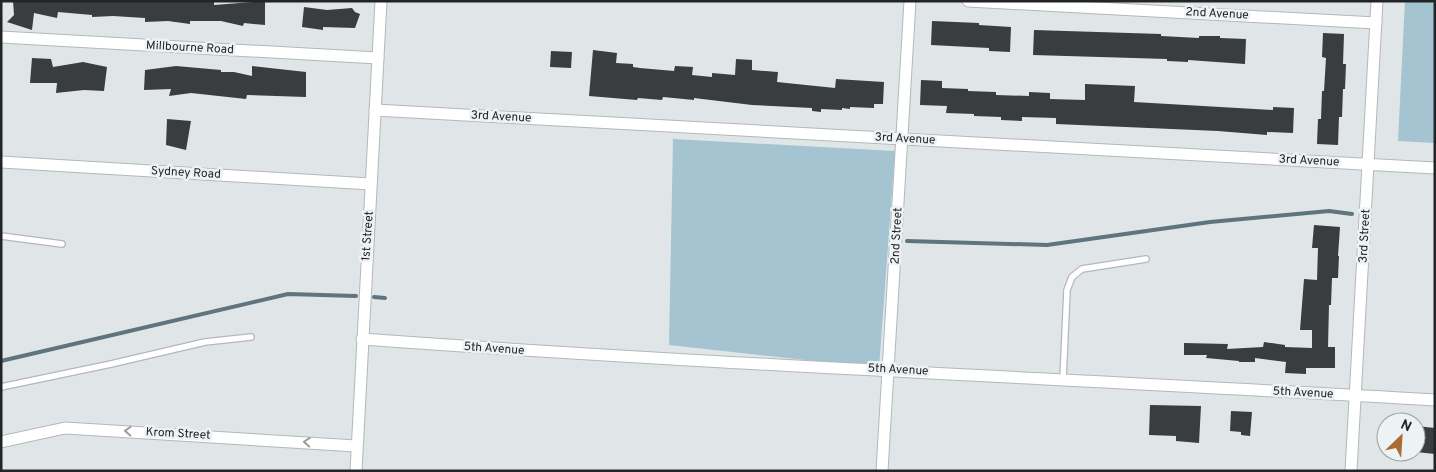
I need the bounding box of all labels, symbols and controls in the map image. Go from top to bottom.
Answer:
street label: 2nd Avenue [1185,4,1249,24]
street label: Millbourne Road [146,38,234,58]
street label: 3rd Avenue [470,107,532,127]
street label: 3rd Avenue [874,129,936,149]
street label: 3rd Avenue [1278,151,1340,171]
street label: Sydney Road [151,163,221,183]
street label: 2nd Street [888,207,906,265]
street label: 3rd Street [1356,209,1374,263]
street label: 1st Street [358,210,378,262]
street label: 5th Avenue [463,339,525,359]
street label: 5th Avenue [867,360,929,380]
street label: 5th Avenue [1272,383,1334,403]
north arrow [1376,412,1426,462]
text: N [1398,417,1414,436]
street label: Krom Street [145,424,211,444]
one-way arrow [124,426,132,437]
one-way arrow [303,437,311,448]

